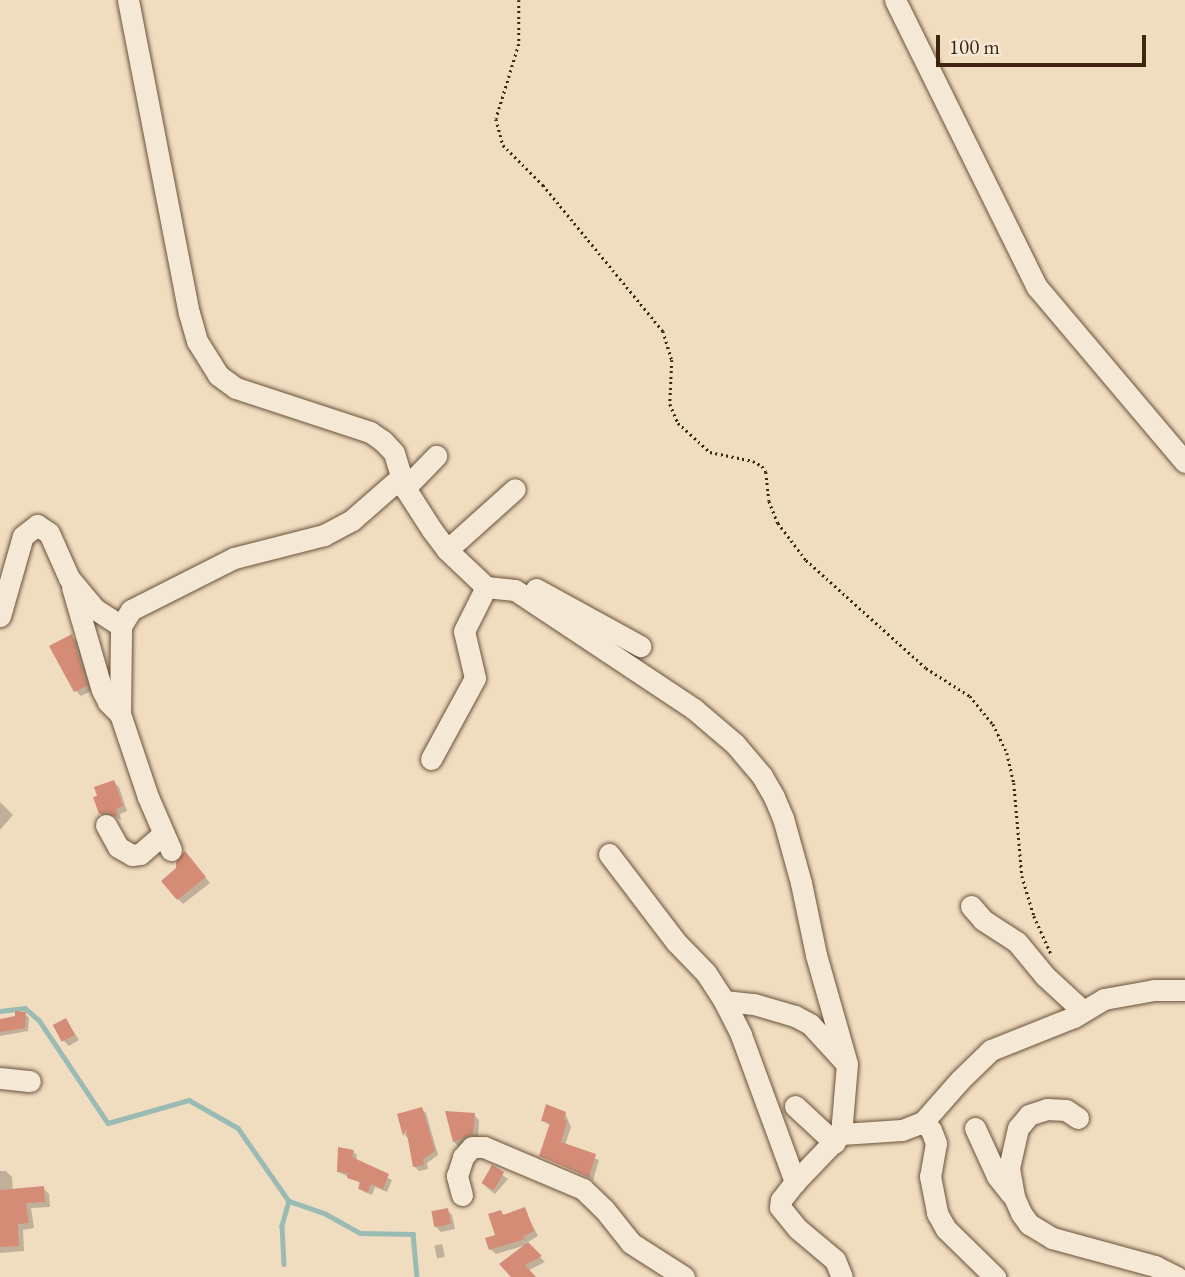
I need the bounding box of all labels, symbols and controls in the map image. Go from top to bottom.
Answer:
scale bar [940,21,1150,65]
text: 100 m [949,33,1000,60]

